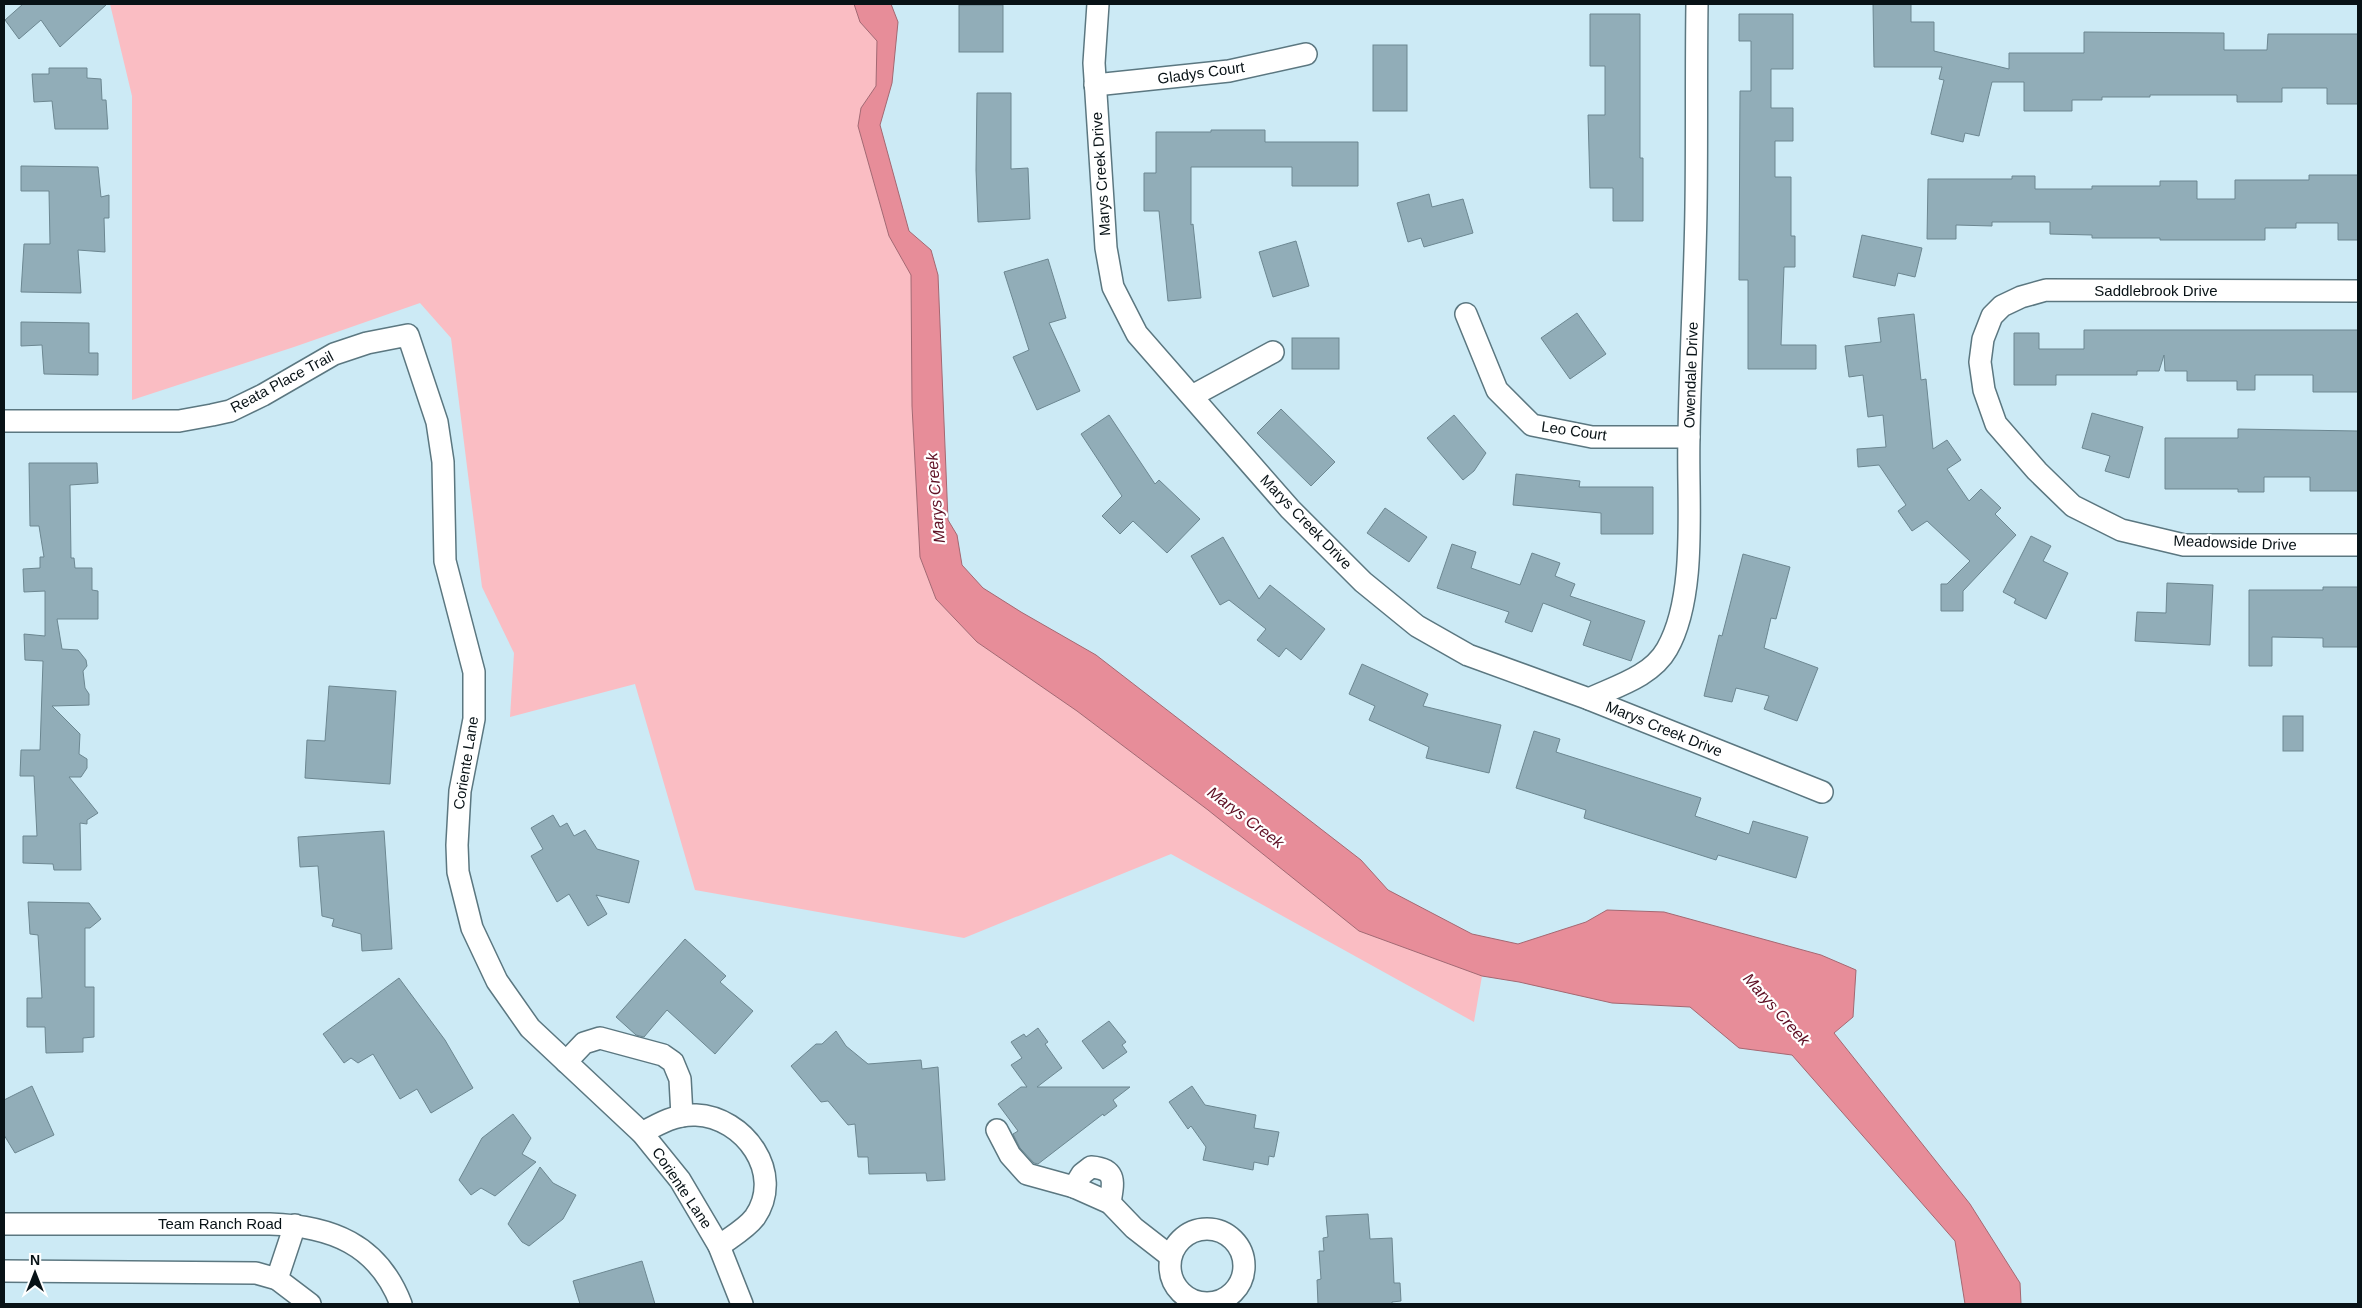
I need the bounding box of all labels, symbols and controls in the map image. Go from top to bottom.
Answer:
street label: Gladys Court [1156,58,1246,87]
street label: Marys Creek Drive [1088,111,1113,237]
street label: Saddlebrook Drive [2094,282,2218,299]
street label: Owendale Drive [1680,321,1701,429]
street label: Reata Place Trail [227,347,336,416]
street label: Leo Court [1540,418,1609,444]
water label: Marys Creek [923,451,948,544]
street label: Marys Creek Drive [1257,471,1356,572]
street label: Meadowside Drive [2173,532,2297,553]
street label: Marys Creek Drive [1603,697,1725,760]
street label: Coriente Lane [450,715,481,811]
water label: Marys Creek [1204,783,1288,852]
water label: Marys Creek [1740,970,1814,1049]
street label: Coriente Lane [649,1144,716,1232]
street label: Team Ranch Road [158,1215,282,1232]
north arrow [10,1248,60,1298]
text: N [30,1252,40,1268]

